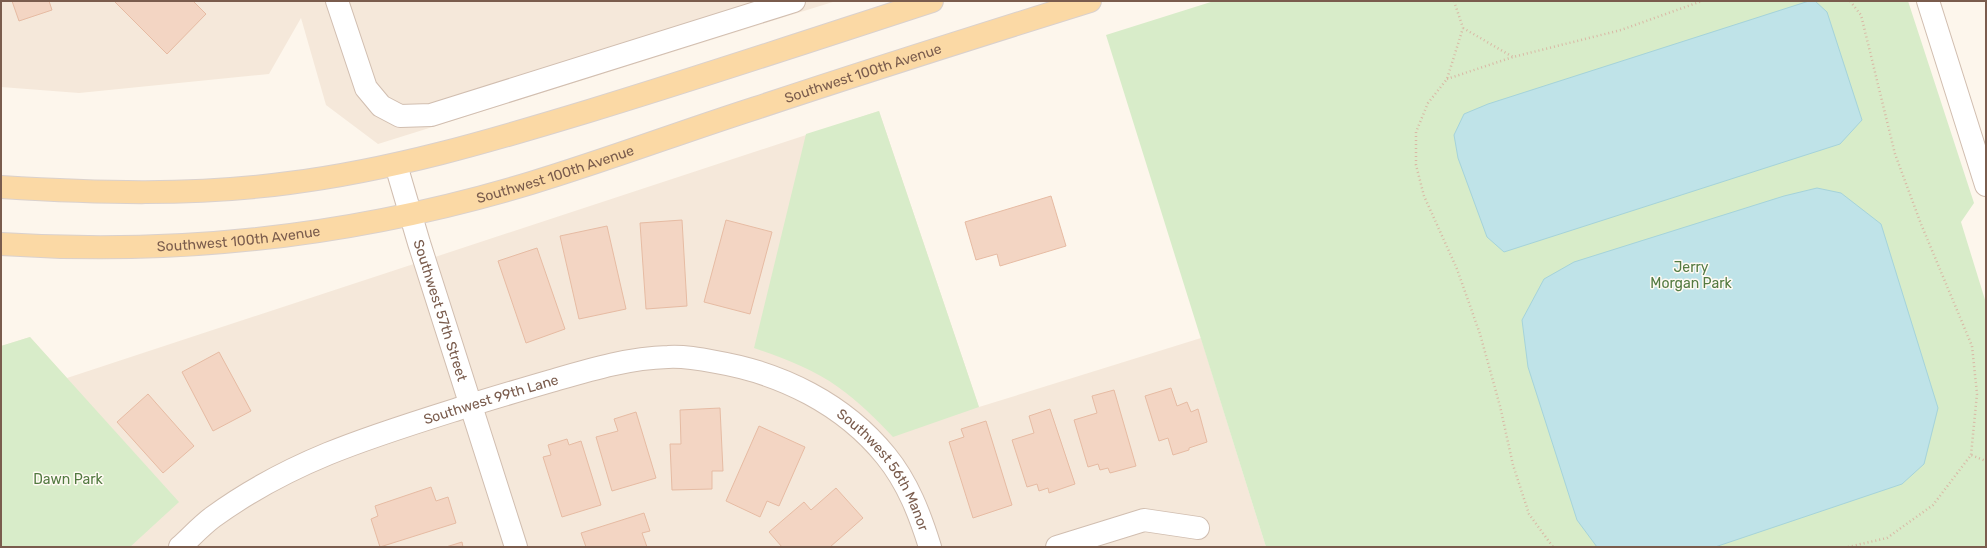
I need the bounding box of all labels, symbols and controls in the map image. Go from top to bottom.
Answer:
street label: Southwest 100th Avenue [782,40,944,107]
street label: Southwest 100th Avenue [475,142,636,207]
street label: Southwest 100th Avenue [157,223,322,255]
street label: Southwest 57th Street [409,238,471,384]
park label: Jerry Morgan Park [1650,259,1732,292]
street label: Southwest 99th Lane [421,371,561,428]
street label: Southwest 56th Manor [833,405,932,534]
park label: Dawn Park [33,471,104,488]

